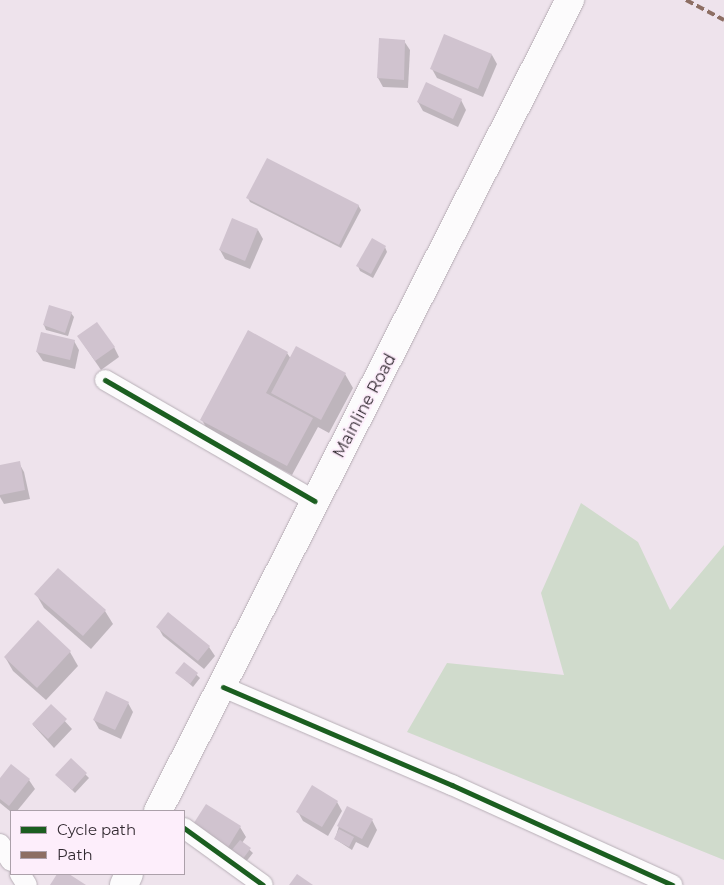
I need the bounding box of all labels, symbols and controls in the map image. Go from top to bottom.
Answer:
street label: Mainline Road [330,351,400,461]
legend [10,810,185,875]
text: Cycle path [57,820,136,839]
text: Path [57,845,93,864]

